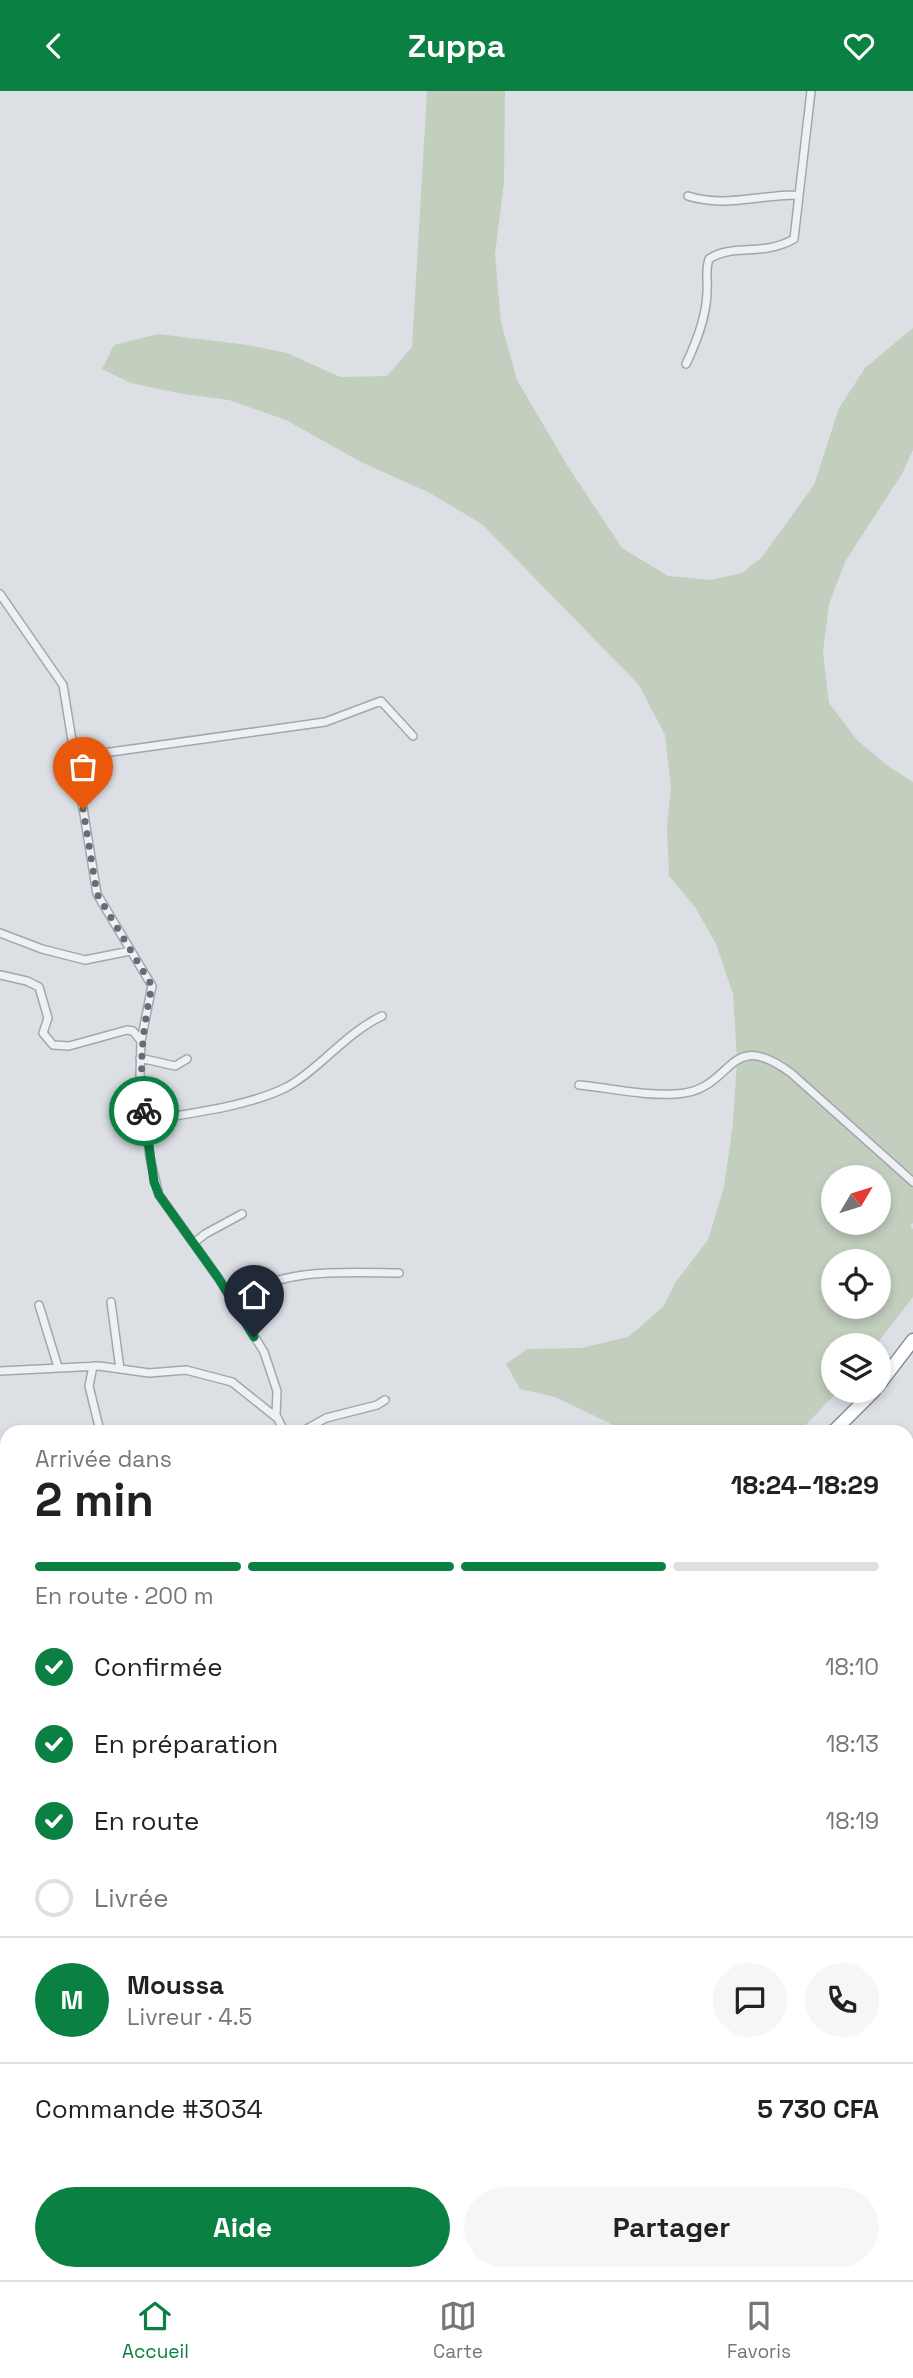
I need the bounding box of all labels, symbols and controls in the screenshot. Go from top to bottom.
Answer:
text: Zuppa [408,26,505,66]
icon: back [35,27,73,65]
icon: heart [840,27,878,65]
pin [53,737,113,809]
icon: bag [64,748,102,786]
courier [109,1076,179,1146]
icon: bike [125,1092,163,1130]
north arrow [821,1165,891,1235]
map controls [821,1165,891,1403]
button: locate [821,1249,891,1319]
pin [224,1265,284,1337]
icon: home [235,1276,273,1314]
button: layers [821,1333,891,1403]
text: Arrivée dans [35,1444,172,1474]
text: 18:24–18:29 [731,1468,879,1502]
text: 2 min [35,1471,154,1529]
text: En route · 200 m [35,1581,213,1611]
icon: check [35,1648,73,1686]
text: Confirmée [94,1650,223,1684]
text: 18:10 [825,1652,879,1682]
icon: check [35,1725,73,1763]
text: En préparation [94,1727,278,1761]
text: 18:13 [826,1729,879,1759]
icon: check [35,1802,73,1840]
text: En route [94,1804,199,1838]
text: 18:19 [826,1806,879,1836]
text: Livrée [94,1881,169,1915]
button: chat [713,1963,787,2037]
button: phone [805,1963,879,2037]
text: Moussa [127,1968,224,2002]
text: M [61,1983,83,2017]
text: Livreur · 4.5 [127,2002,252,2032]
text: Commande #3034 [35,2092,263,2126]
text: 5 730 CFA [757,2092,879,2126]
button: Aide [35,2187,450,2267]
button: Partager [464,2187,879,2267]
tab: Accueil [122,2297,189,2364]
tab: Carte [433,2297,483,2364]
tab: Favoris [727,2297,791,2364]

